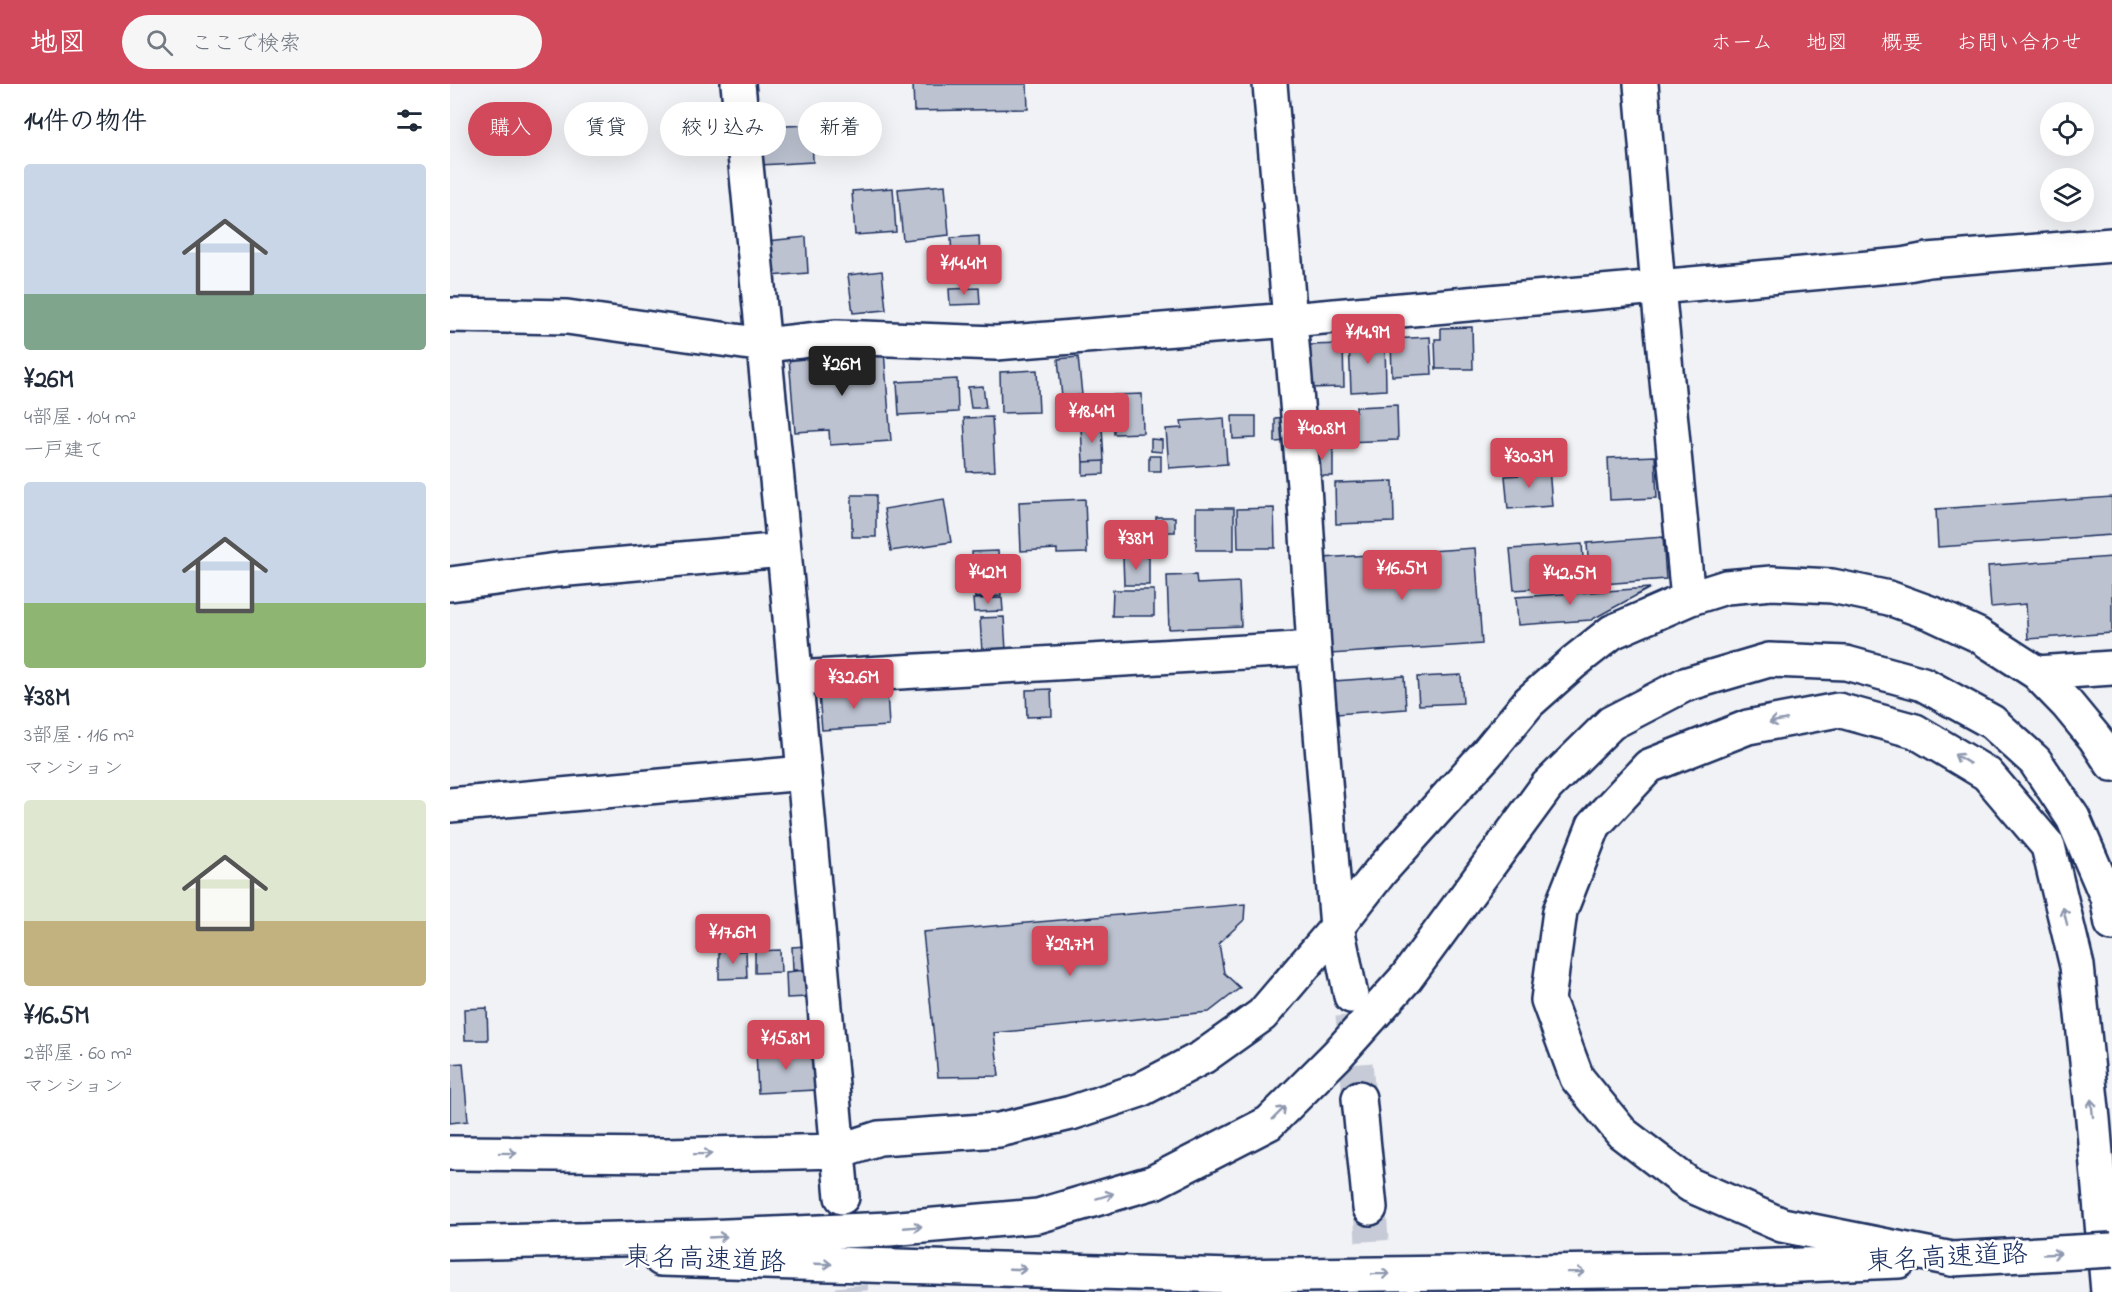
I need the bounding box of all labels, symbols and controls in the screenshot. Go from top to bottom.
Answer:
search box [122,15,542,69]
text: 地図 [30,24,86,65]
icon: search [143,26,176,59]
text: ここで検索 [191,29,301,61]
text: ホーム [1711,29,1773,59]
text: 地図 [1806,29,1848,59]
text: 概要 [1881,29,1923,59]
text: お問い合わせ [1956,29,2082,59]
chip: 購入 [468,102,552,156]
chip: 賃貸 [564,102,648,156]
chip: 絞り込み [660,102,786,156]
chip: 新着 [798,102,882,156]
map controls [2040,102,2094,222]
button: locate [2040,102,2094,156]
text: 14件の物件 [24,104,147,142]
icon: filters [393,104,426,137]
button: layers [2040,168,2094,222]
icon: home [171,203,279,311]
pin: ¥14.4M [915,245,1013,296]
text: ¥14.4M [941,250,987,279]
pin: ¥14.9M [1319,314,1417,365]
text: ¥14.9M [1346,319,1390,348]
pin: ¥26M [806,346,878,397]
text: ¥26M [823,351,861,380]
text: ¥26M [24,362,74,400]
pin: ¥18.4M [1043,393,1141,444]
text: ¥18.4M [1069,398,1115,427]
text: 4部屋 · 104 m² [24,404,136,433]
pin: ¥40.8M [1273,410,1371,461]
text: ¥40.8M [1298,415,1346,444]
text: 一戸建て [24,437,104,466]
pin: ¥30.3M [1480,438,1578,489]
text: ¥30.3M [1504,443,1554,472]
pin: ¥38M [1100,520,1172,571]
icon: home [171,521,279,629]
text: ¥38M [1118,525,1154,554]
pin: ¥16.5M [1353,550,1451,601]
pin: ¥42M [952,554,1024,605]
text: ¥16.5M [1377,555,1427,584]
pin: ¥42.5M [1521,555,1619,606]
text: ¥42M [969,559,1007,588]
text: ¥42.5M [1543,560,1597,589]
pin: ¥32.6M [805,659,903,710]
text: ¥32.6M [828,664,880,693]
text: ¥38M [24,680,70,718]
one-way arrow [1769,716,1789,727]
text: 3部屋 · 116 m² [24,722,135,751]
one-way arrow [1954,753,1971,765]
text: マンション [24,755,123,784]
icon: home [171,839,279,947]
one-way arrow [2058,906,2070,925]
pin: ¥17.6M [684,914,782,965]
text: ¥17.6M [709,919,757,948]
pin: ¥29.7M [1021,926,1119,977]
text: ¥29.7M [1046,931,1094,960]
text: ¥16.5M [24,998,90,1036]
pin: ¥15.8M [737,1020,835,1071]
text: ¥15.8M [761,1025,811,1054]
text: 2部屋 · 60 m² [24,1040,132,1069]
text: マンション [24,1073,123,1102]
one-way arrow [2086,1099,2097,1119]
one-way arrow [1272,1105,1287,1120]
one-way arrow [498,1148,518,1159]
one-way arrow [693,1149,713,1160]
one-way arrow [1095,1190,1114,1201]
one-way arrow [903,1221,923,1232]
one-way arrow [708,1231,728,1242]
street label: 東名高速道路 [1865,1235,2029,1283]
street label: 東名高速道路 [623,1239,787,1283]
one-way arrow [2042,1248,2062,1259]
one-way arrow [813,1258,833,1270]
one-way arrow [1008,1264,1028,1275]
one-way arrow [1566,1266,1586,1277]
one-way arrow [1371,1268,1391,1280]

